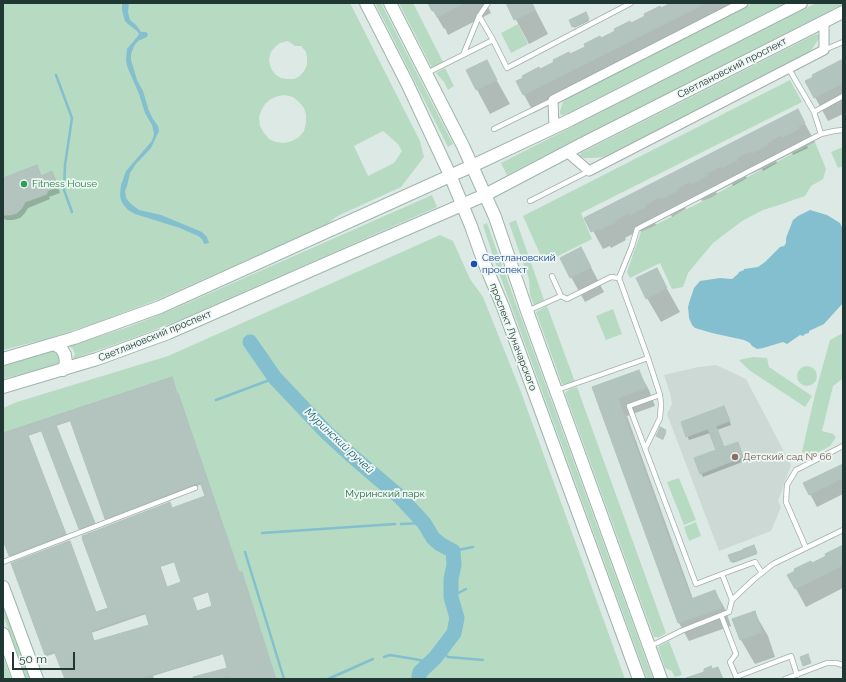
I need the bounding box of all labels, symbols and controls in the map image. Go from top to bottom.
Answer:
street label: Светлановский проспект [675,35,789,101]
place label: Fitness House [32,178,97,190]
marker: Fitness House [19,179,29,189]
place label: Светлановский проспект [482,252,556,276]
marker: Светлановский проспект [469,259,479,269]
street label: проспект Луначарского [487,281,539,393]
street label: Светлановский проспект [97,308,213,364]
water label: Муринский ручей [302,406,376,476]
place label: Детский сад № 66 [743,451,832,463]
marker: Детский сад № 66 [730,452,740,462]
park label: Муринский парк [345,488,425,500]
scale bar [14,644,77,670]
text: 50 m [19,652,47,666]

